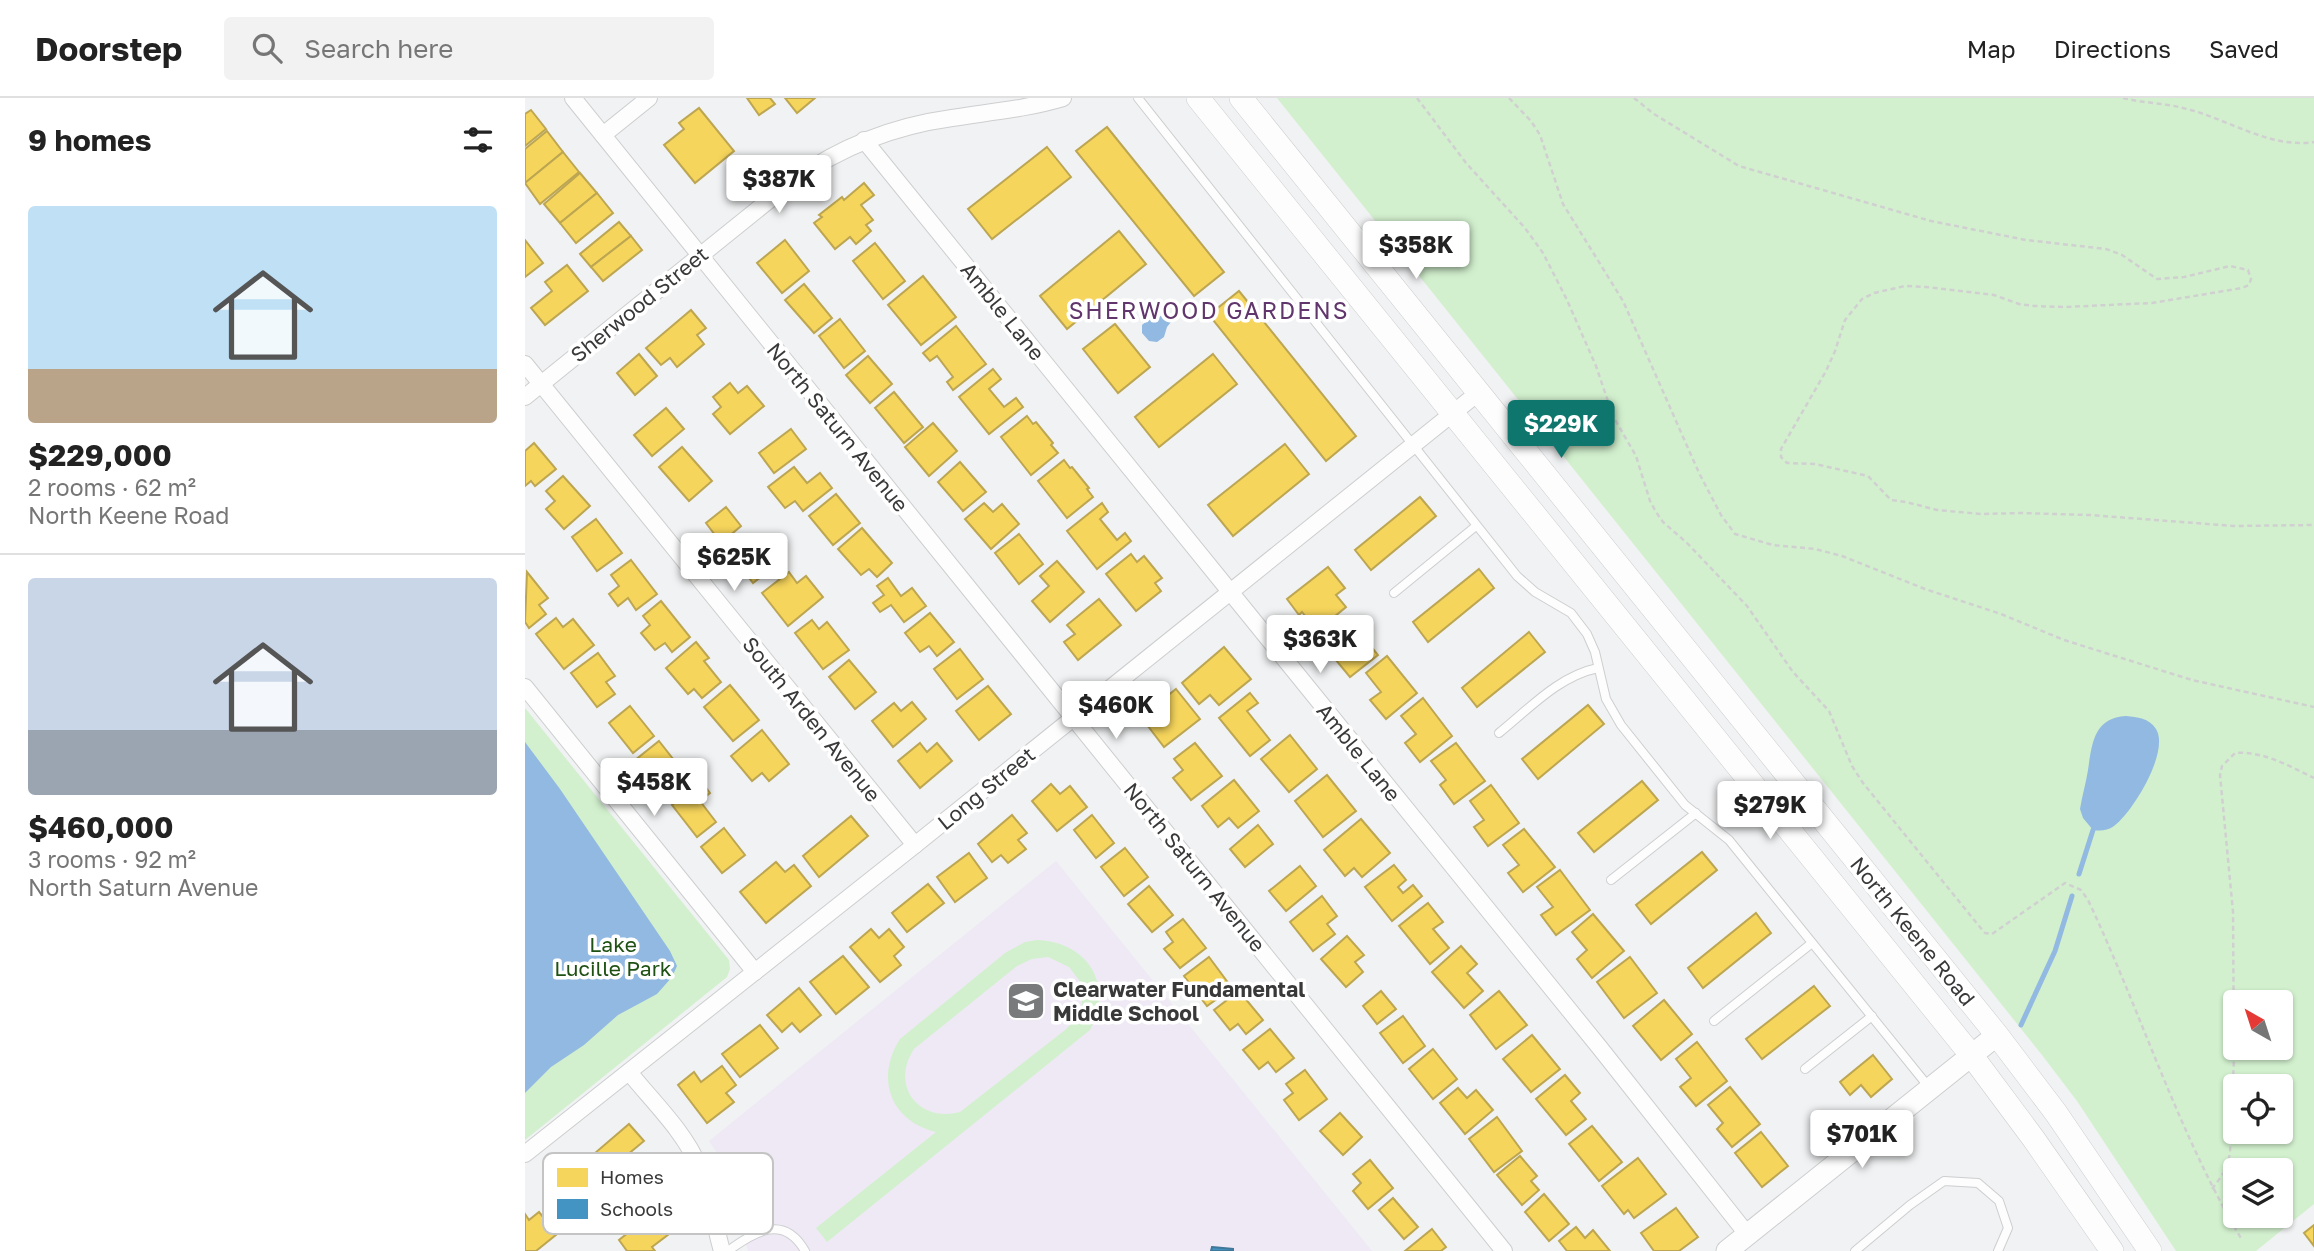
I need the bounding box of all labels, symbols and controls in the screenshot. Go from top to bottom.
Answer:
search box [224,17,714,80]
text: Doorstep [35,29,182,68]
icon: search [248,29,286,67]
text: Search here [304,33,453,64]
text: Map [1967,34,2016,63]
text: Directions [2054,34,2171,63]
text: Saved [2209,34,2279,63]
icon: filters [459,121,497,159]
text: 9 homes [28,122,151,158]
pin: $387K [730,156,828,215]
text: $387K [742,164,816,192]
pin: $358K [1367,222,1465,281]
text: $358K [1379,230,1453,258]
street label: Sherwood Street [565,241,713,367]
icon: home [200,252,326,378]
street label: Amble Lane [956,257,1050,365]
district label: SHERWOOD GARDENS [1069,296,1349,324]
street label: North Saturn Avenue [762,337,914,517]
pin: $229K [1512,400,1610,460]
text: $229K [1524,409,1598,437]
text: $229,000 [28,437,172,473]
text: 2 rooms · 62 m² [28,473,196,501]
text: North Keene Road [28,501,229,529]
pin: $625K [685,533,783,593]
text: $625K [697,542,771,570]
pin: $363K [1271,616,1369,675]
icon: home [200,624,326,750]
text: $363K [1283,624,1357,652]
street label: South Arden Avenue [737,631,887,807]
pin: $460K [1067,682,1165,741]
text: $460K [1078,690,1154,718]
street label: Amble Lane [1312,698,1406,806]
street label: Long Street [932,741,1040,835]
pin: $458K [605,758,703,818]
text: $458K [616,767,692,795]
street label: North Saturn Avenue [1119,777,1271,957]
pin: $279K [1721,782,1819,841]
text: $279K [1733,790,1807,818]
text: $460,000 [28,809,174,845]
text: 3 rooms · 92 m² [28,845,196,873]
street label: North Keene Road [1845,851,1981,1011]
text: North Saturn Avenue [28,873,258,901]
park label: Lake Lucille Park [554,931,672,981]
place label: Clearwater Fundamental Middle School [1053,976,1305,1026]
school or university icon: Clearwater Fundamental Middle School [1005,980,1047,1022]
north arrow [2223,990,2293,1060]
map controls [2223,990,2293,1228]
button: locate [2223,1074,2293,1144]
pin: $701K [1813,1110,1911,1170]
text: $701K [1826,1119,1898,1147]
legend [543,1153,773,1234]
button: layers [2223,1158,2293,1228]
text: Homes [600,1165,664,1188]
text: Schools [600,1197,673,1220]

